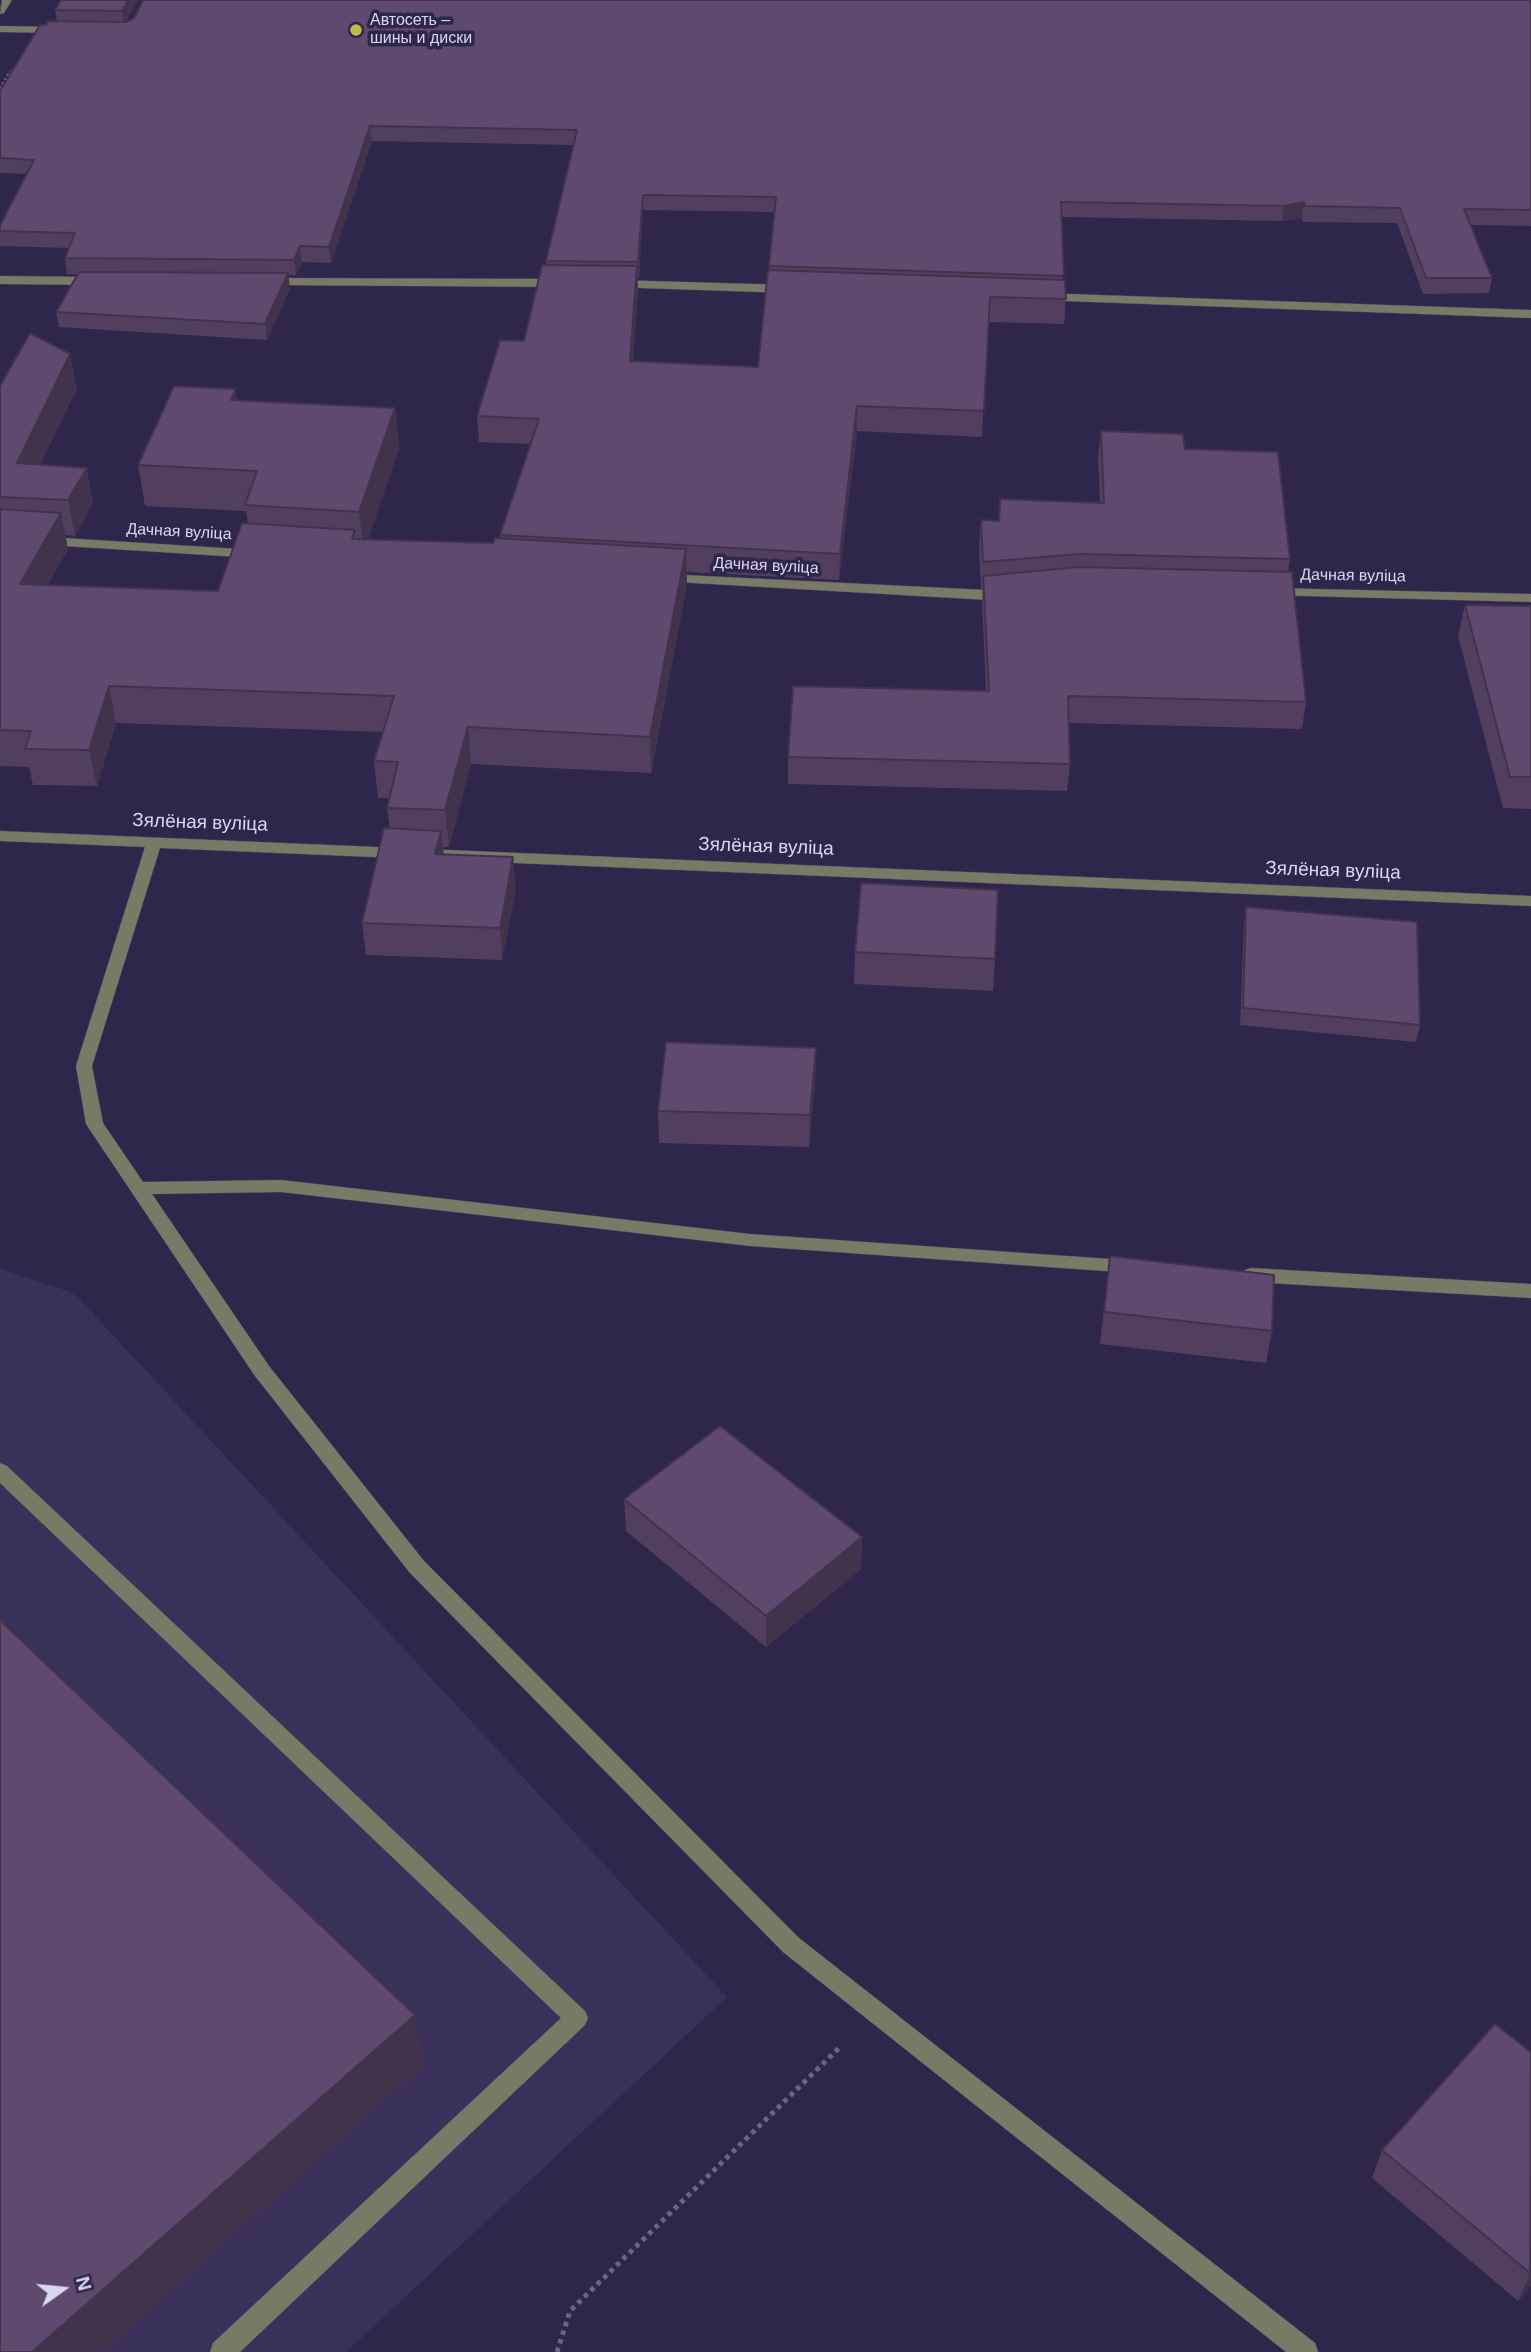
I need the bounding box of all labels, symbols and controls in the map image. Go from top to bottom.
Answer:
place label: Автосеть – шины и диски [370,11,472,49]
marker: Автосеть – шины и диски [348,22,364,38]
street label: Дачная вуліца [126,520,232,544]
street label: Дачная вуліца [713,554,819,578]
street label: Дачная вуліца [1300,565,1406,587]
street label: Зялёная вуліца [132,809,268,837]
street label: Зялёная вуліца [698,833,834,861]
street label: Зялёная вуліца [1265,857,1401,885]
north arrow [28,2254,98,2324]
text: N [72,2274,96,2293]

